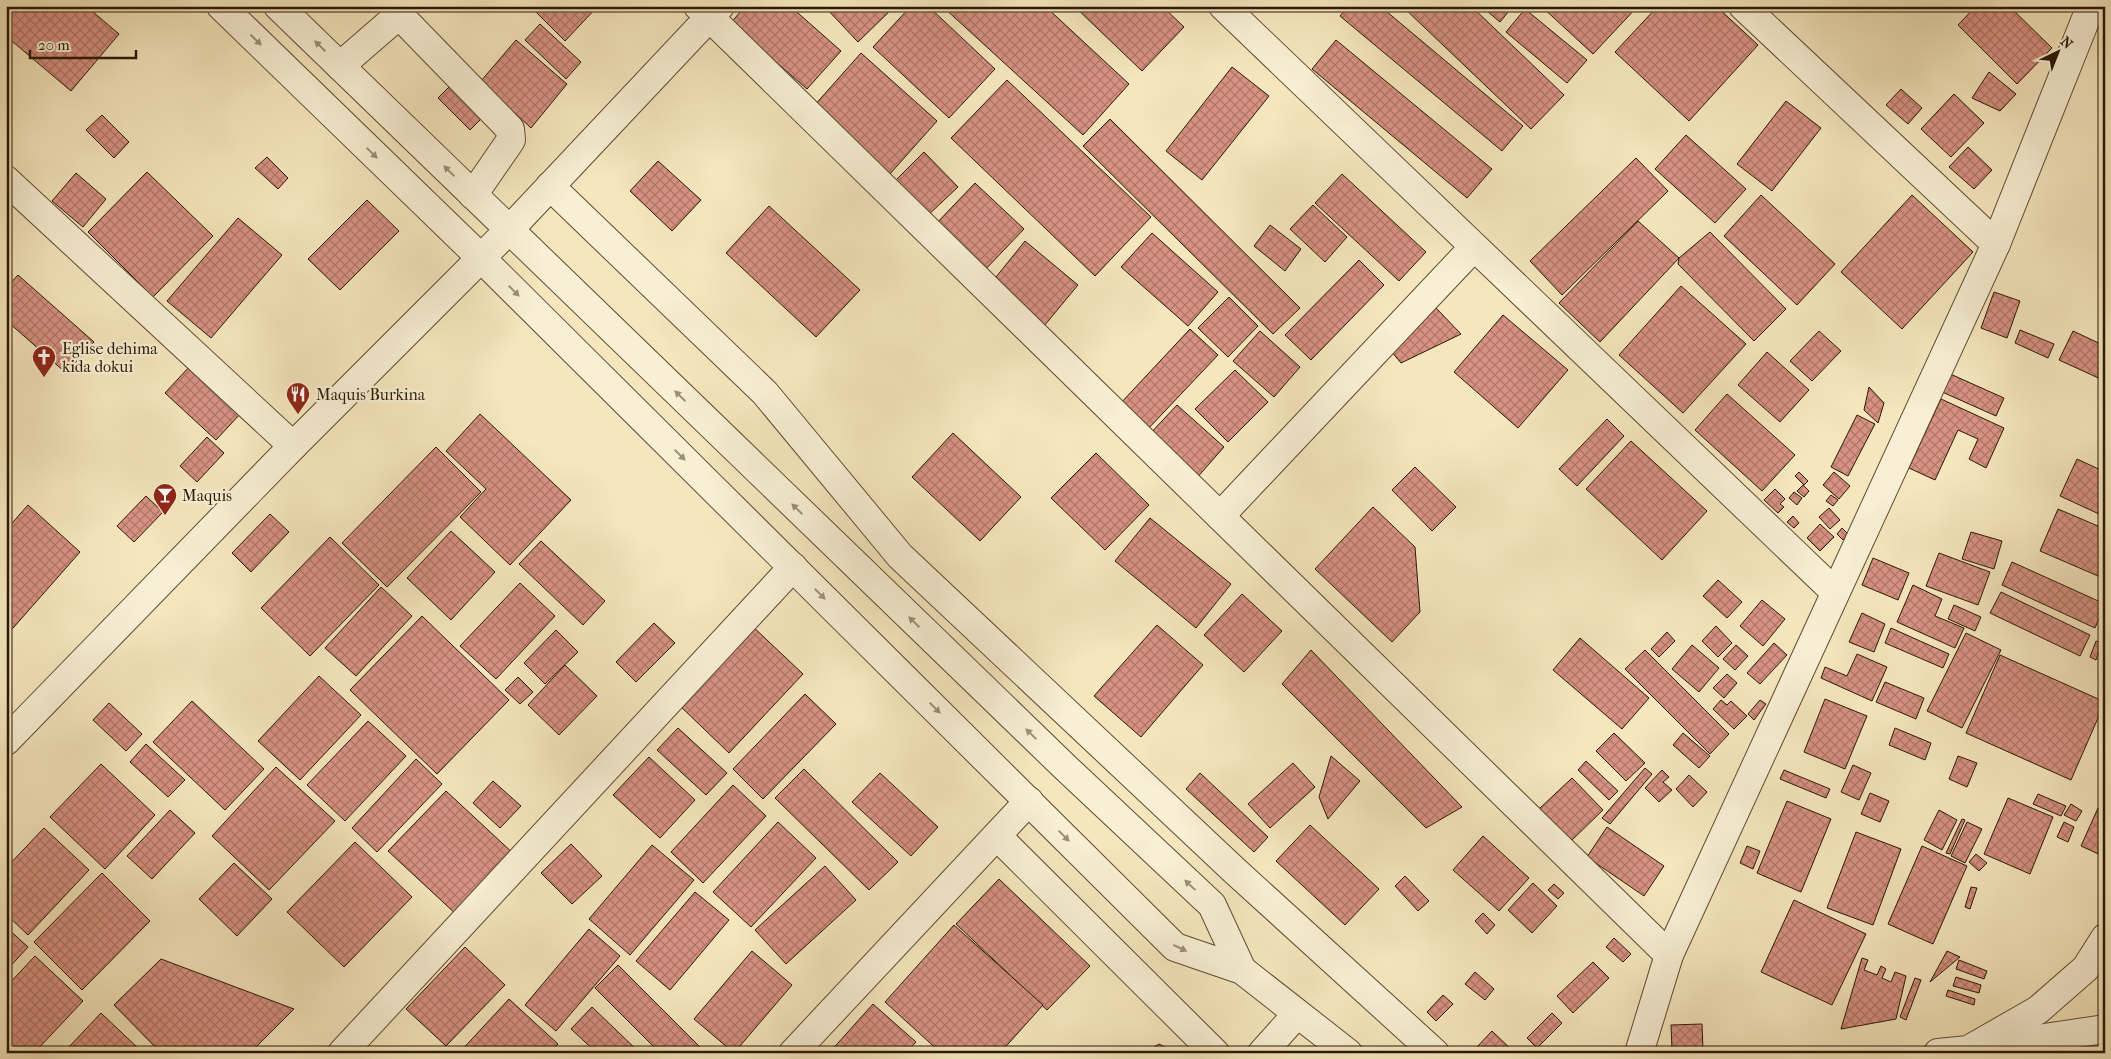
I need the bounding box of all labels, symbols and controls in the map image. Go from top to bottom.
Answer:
scale bar [30,28,136,60]
north arrow [2034,28,2084,78]
text: N [2057,33,2076,53]
one-way arrow [249,34,261,46]
text: 20 m [38,36,70,54]
one-way arrow [314,40,326,52]
one-way arrow [366,147,378,159]
one-way arrow [443,166,455,178]
one-way arrow [508,285,520,297]
place label: Eglise dehima kida dokui [62,339,158,376]
church icon: Eglise dehima kida dokui [31,344,57,378]
restaurant icon: Maquis Burkina [285,381,311,415]
place label: Maquis Burkina [316,385,426,404]
one-way arrow [675,390,687,402]
one-way arrow [674,448,686,460]
bar icon: Maquis [152,482,178,516]
place label: Maquis [182,486,232,505]
one-way arrow [791,503,803,515]
one-way arrow [814,587,826,599]
one-way arrow [908,616,920,628]
one-way arrow [929,702,941,714]
one-way arrow [1025,729,1037,741]
one-way arrow [1058,830,1070,842]
one-way arrow [1184,879,1196,891]
one-way arrow [1173,944,1188,952]

